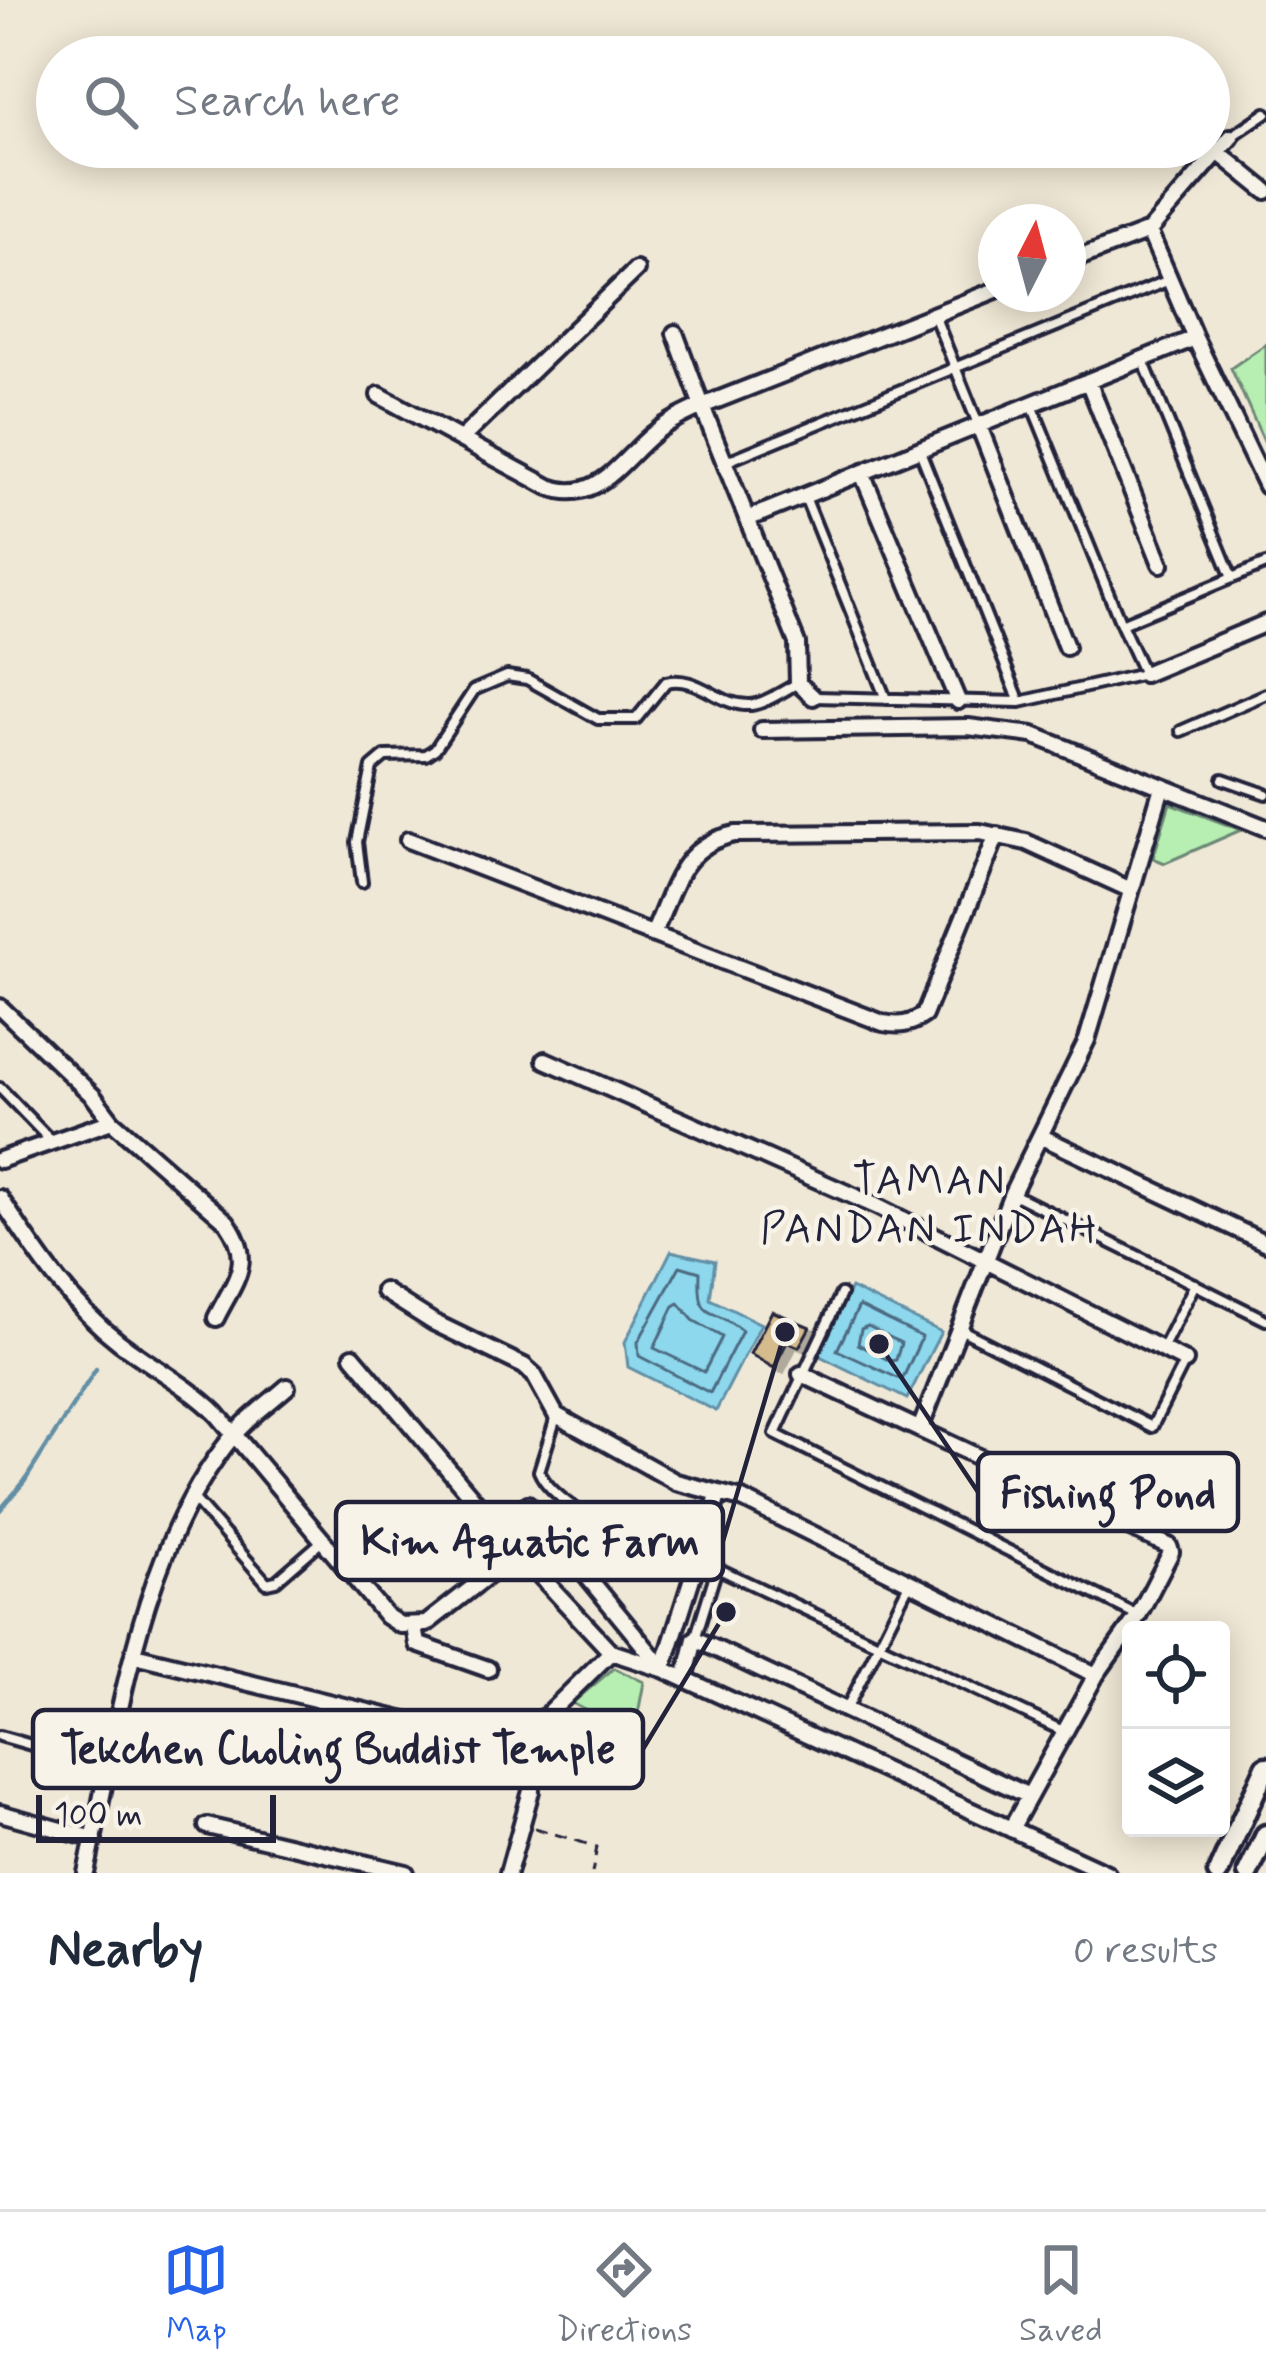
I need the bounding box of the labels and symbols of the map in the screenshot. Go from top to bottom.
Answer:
north arrow [978,204,1086,312]
district label: TAMAN PANDAN INDAH [760,1155,1100,1258]
callout: Fishing Pond [978,1453,1238,1531]
text: Fishing Pond [1000,1468,1216,1528]
callout: Kim Aquatic Farm [336,1502,723,1580]
text: Kim Aquatic Farm [361,1516,699,1571]
callout: Tekchen Choling Buddist Temple [33,1710,643,1788]
text: Tekchen Choling Buddist Temple [60,1724,616,1784]
scale bar [36,1789,276,1842]

